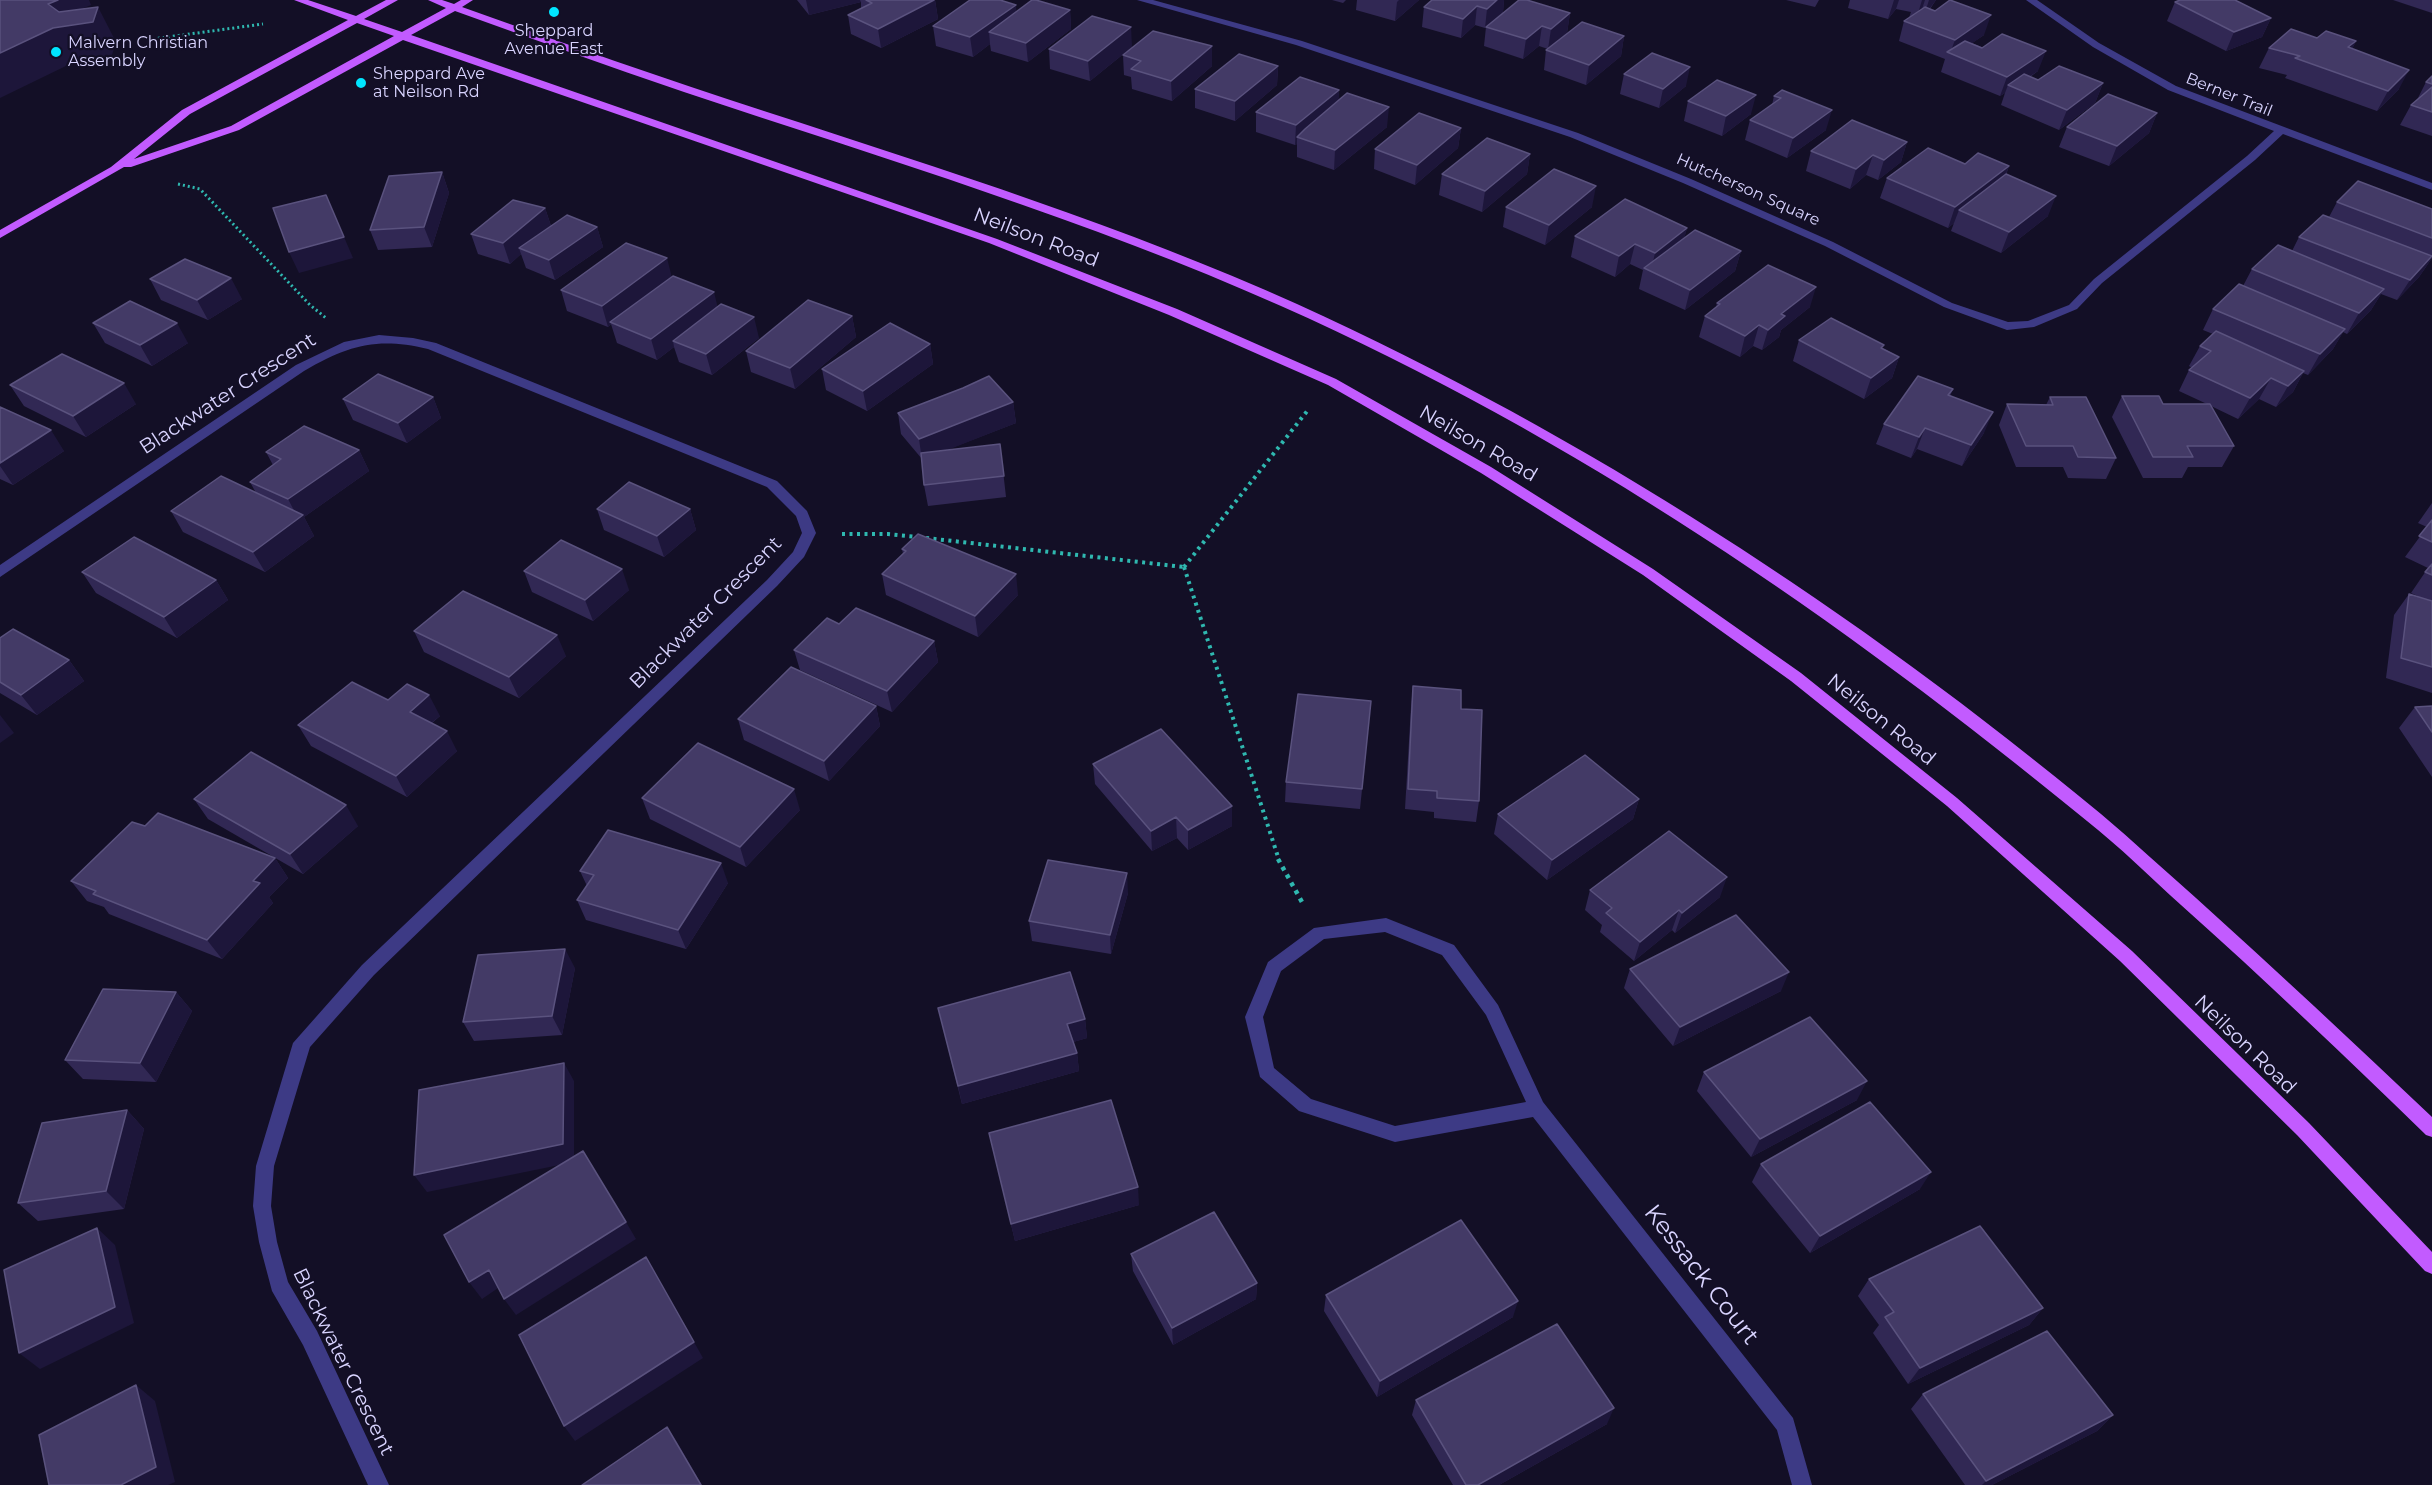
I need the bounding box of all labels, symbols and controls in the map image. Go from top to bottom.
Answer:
marker: Sheppard Avenue East [547,5,561,19]
place label: Sheppard Avenue East [505,21,603,59]
place label: Malvern Christian Assembly [68,33,208,71]
marker: Malvern Christian Assembly [49,45,63,59]
place label: Sheppard Ave at Neilson Rd [373,64,485,102]
street label: Berner Trail [2183,69,2275,121]
marker: Sheppard Ave at Neilson Rd [354,76,368,90]
street label: Hutcherson Square [1673,150,1823,230]
street label: Neilson Road [970,203,1102,273]
street label: Blackwater Crescent [135,328,321,460]
street label: Neilson Road [1415,400,1541,488]
street label: Blackwater Crescent [625,532,787,694]
street label: Neilson Road [1822,669,1940,771]
street label: Neilson Road [2189,990,2301,1100]
street label: Kessack Court [1637,1199,1765,1351]
street label: Blackwater Crescent [287,1264,399,1460]

